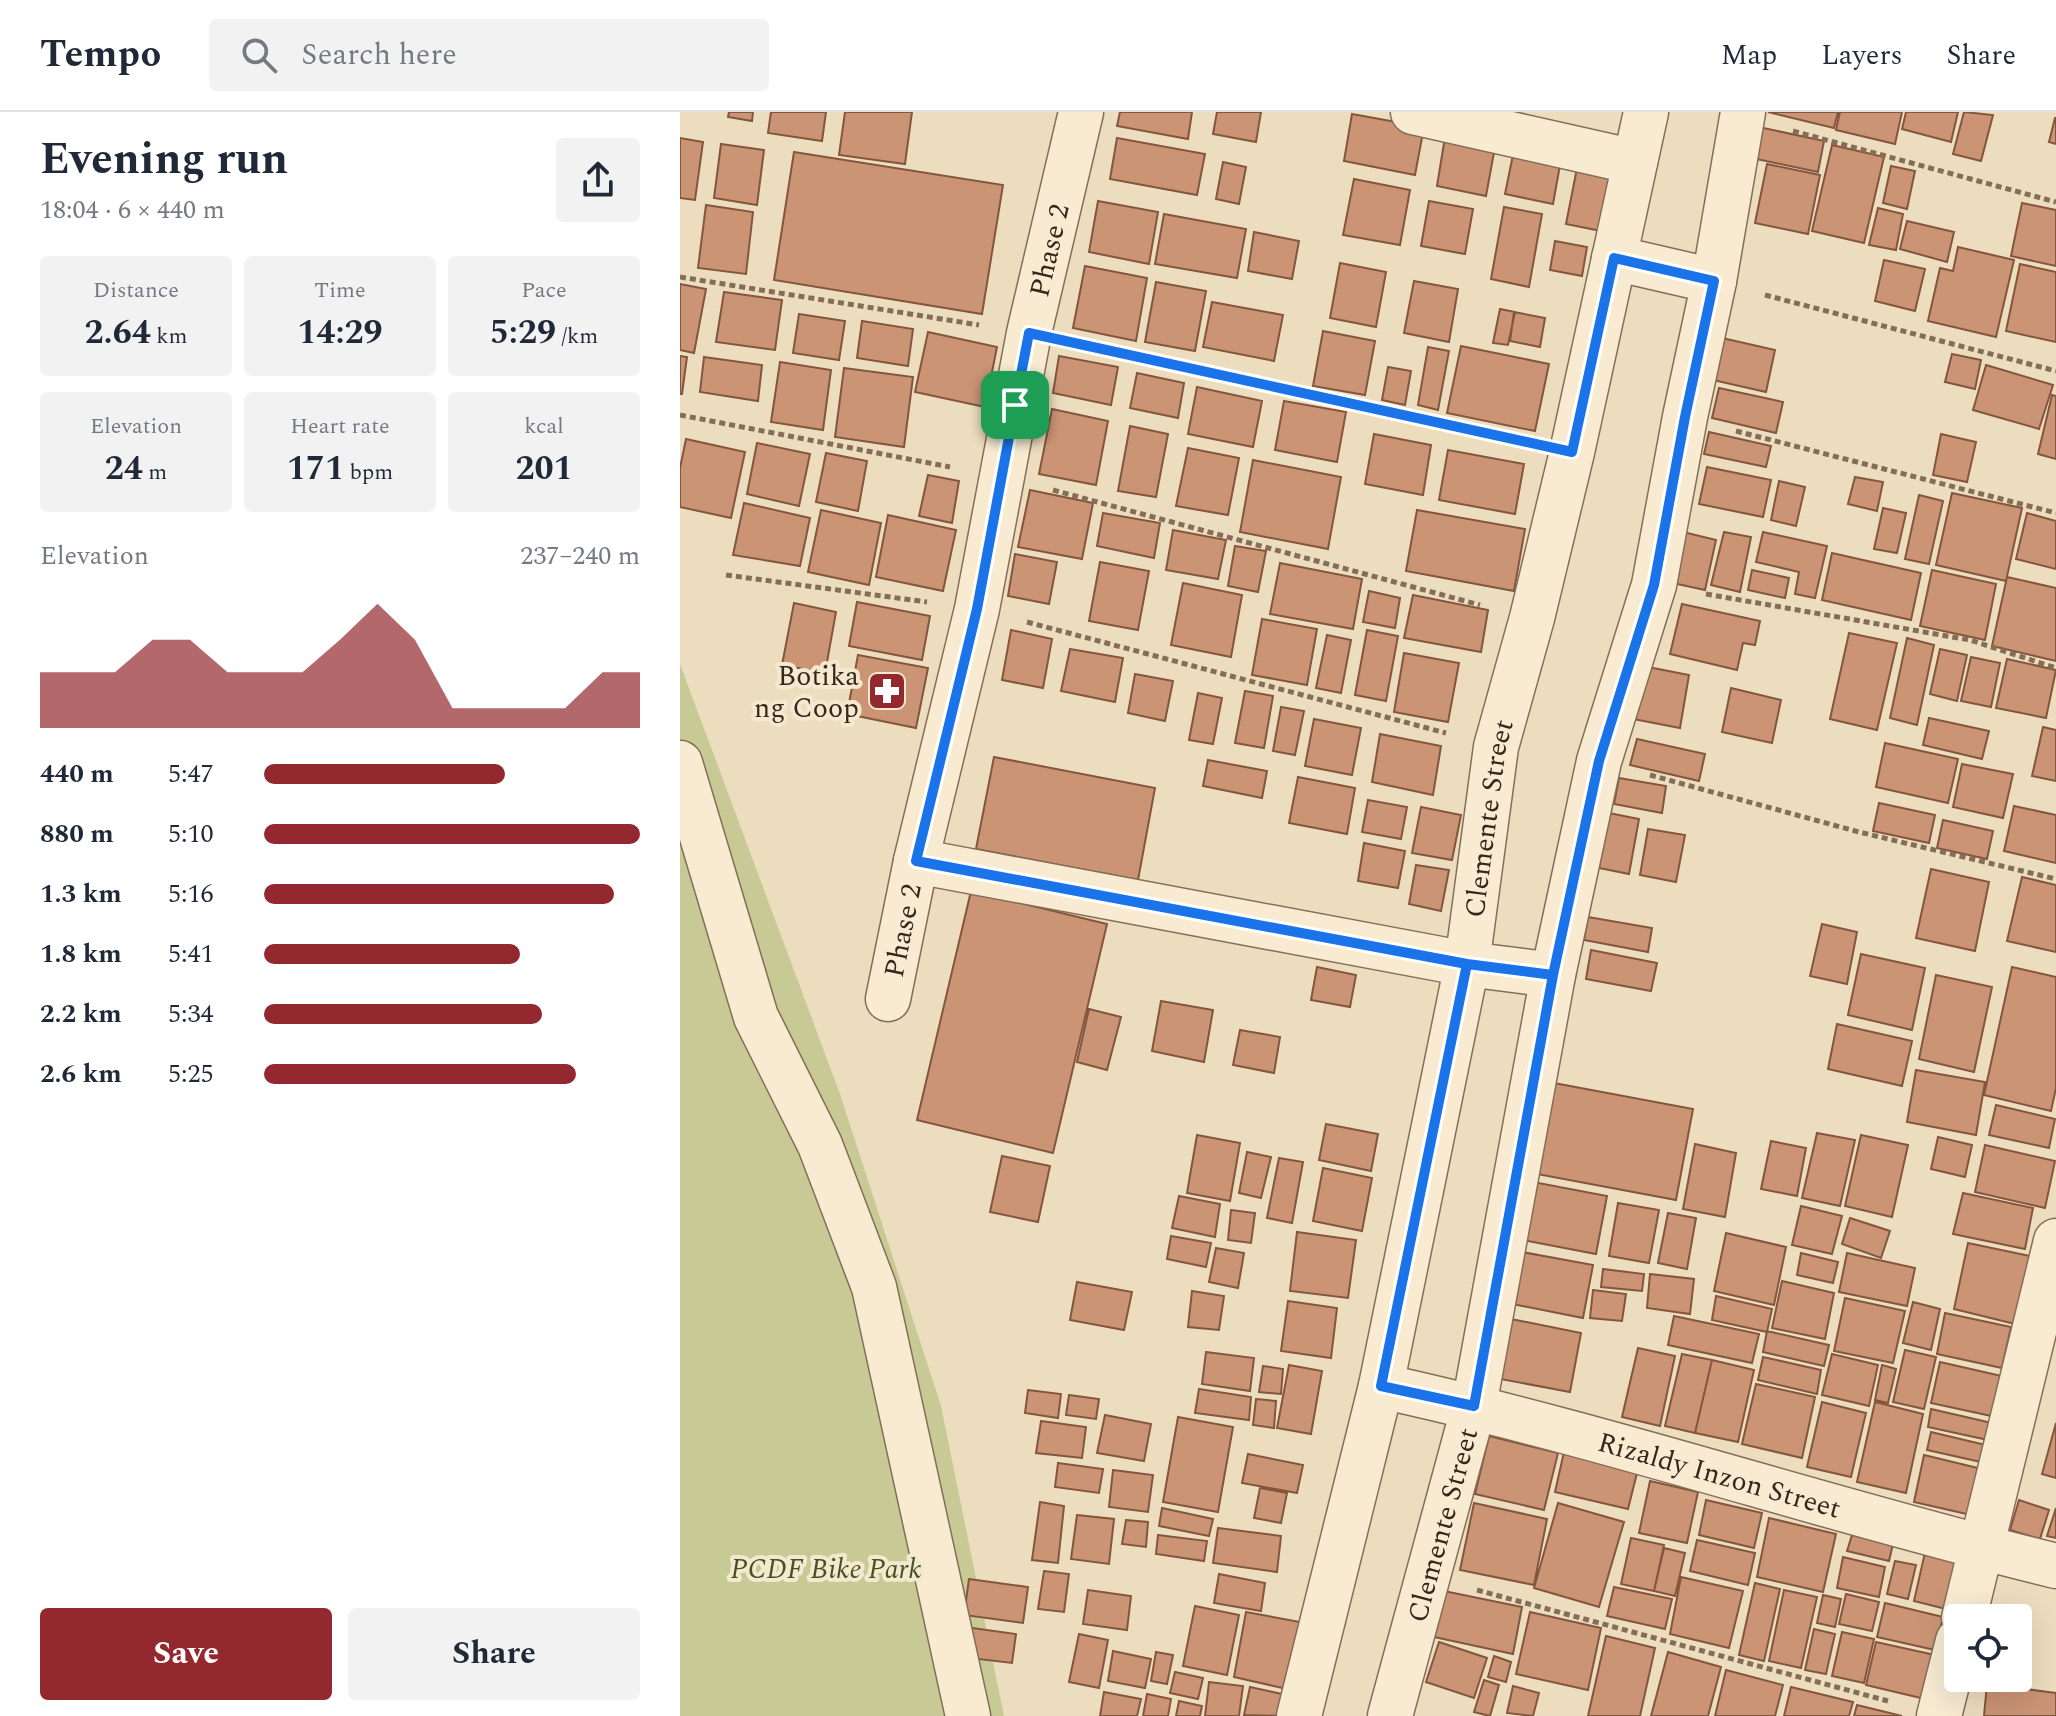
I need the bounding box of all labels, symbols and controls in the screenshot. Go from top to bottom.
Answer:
search box [209,19,769,91]
text: Tempo [40,26,161,84]
text: Search here [301,32,457,78]
icon: search [237,33,281,77]
text: Map [1721,34,1777,77]
text: Layers [1821,34,1903,77]
text: Share [1947,34,2016,77]
text: Evening run [40,126,288,193]
button: share [556,138,640,222]
text: 18:04 · 6 × 440 m [40,190,225,230]
street label: Phase 2 [1018,200,1082,301]
text: Distance [93,274,179,307]
text: Time [314,274,366,307]
text: Pace [521,274,567,307]
text: 2.64 [84,307,151,359]
text: 14:29 [297,307,383,359]
text: 5:29 [490,307,556,359]
text: km [151,320,188,353]
text: /km [556,320,598,353]
pin [981,371,1049,439]
icon: arrive [993,383,1037,427]
text: Elevation [90,410,182,443]
text: Heart rate [290,410,390,443]
text: kcal [524,410,564,443]
text: 24 [105,443,143,495]
text: 171 [287,443,344,495]
text: 201 [515,443,573,495]
text: m [143,456,167,489]
text: bpm [344,456,393,489]
text: Elevation [40,536,149,576]
text: 237–240 m [520,536,640,576]
place label: Botika ng Coop [754,655,859,730]
pharmacy icon: Botika ng Coop [866,670,908,712]
street label: Clemente Street [1453,714,1526,920]
text: 440 m [40,754,114,794]
text: 5:47 [168,754,214,794]
text: 880 m [40,814,114,854]
text: 5:10 [168,814,214,854]
text: 1.3 km [40,874,122,914]
text: 5:16 [168,874,214,914]
street label: Phase 2 [873,880,934,981]
text: 1.8 km [40,934,122,974]
text: 5:41 [168,934,214,974]
text: 2.2 km [40,994,122,1034]
text: 5:34 [168,994,214,1034]
text: 2.6 km [40,1054,122,1094]
text: 5:25 [168,1054,214,1094]
street label: Rizaldy Inzon Street [1593,1421,1846,1531]
street label: Clemente Street [1396,1423,1490,1627]
park label: PCDF Bike Park [730,1548,922,1591]
map controls [1944,1604,2032,1692]
button: locate [1944,1604,2032,1692]
button: Save [40,1608,332,1700]
button: Share [348,1608,640,1700]

